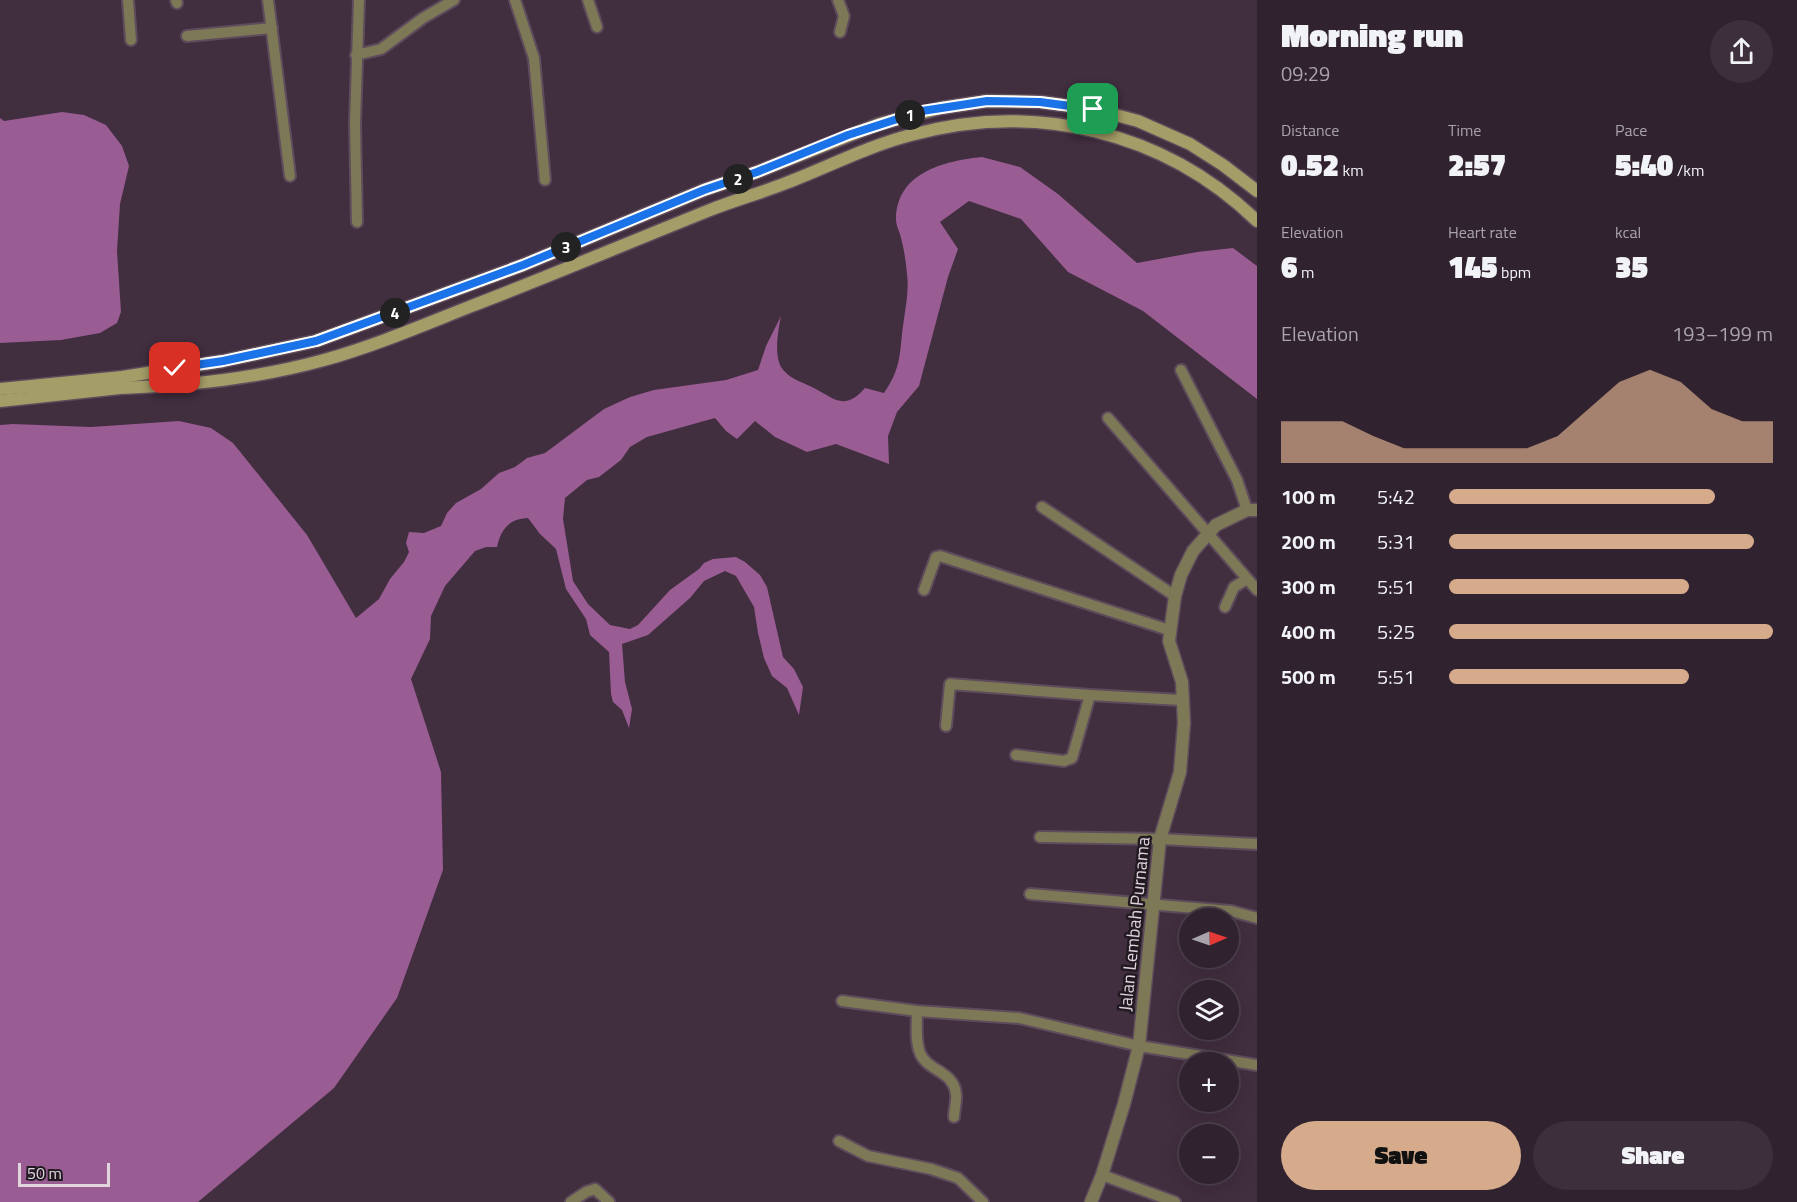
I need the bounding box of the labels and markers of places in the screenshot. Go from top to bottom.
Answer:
pin [1067,83,1118,134]
pin: 1 [895,100,925,130]
pin: 2 [723,164,753,194]
pin: 3 [551,232,581,262]
pin: 4 [380,298,410,328]
pin [149,342,200,393]

